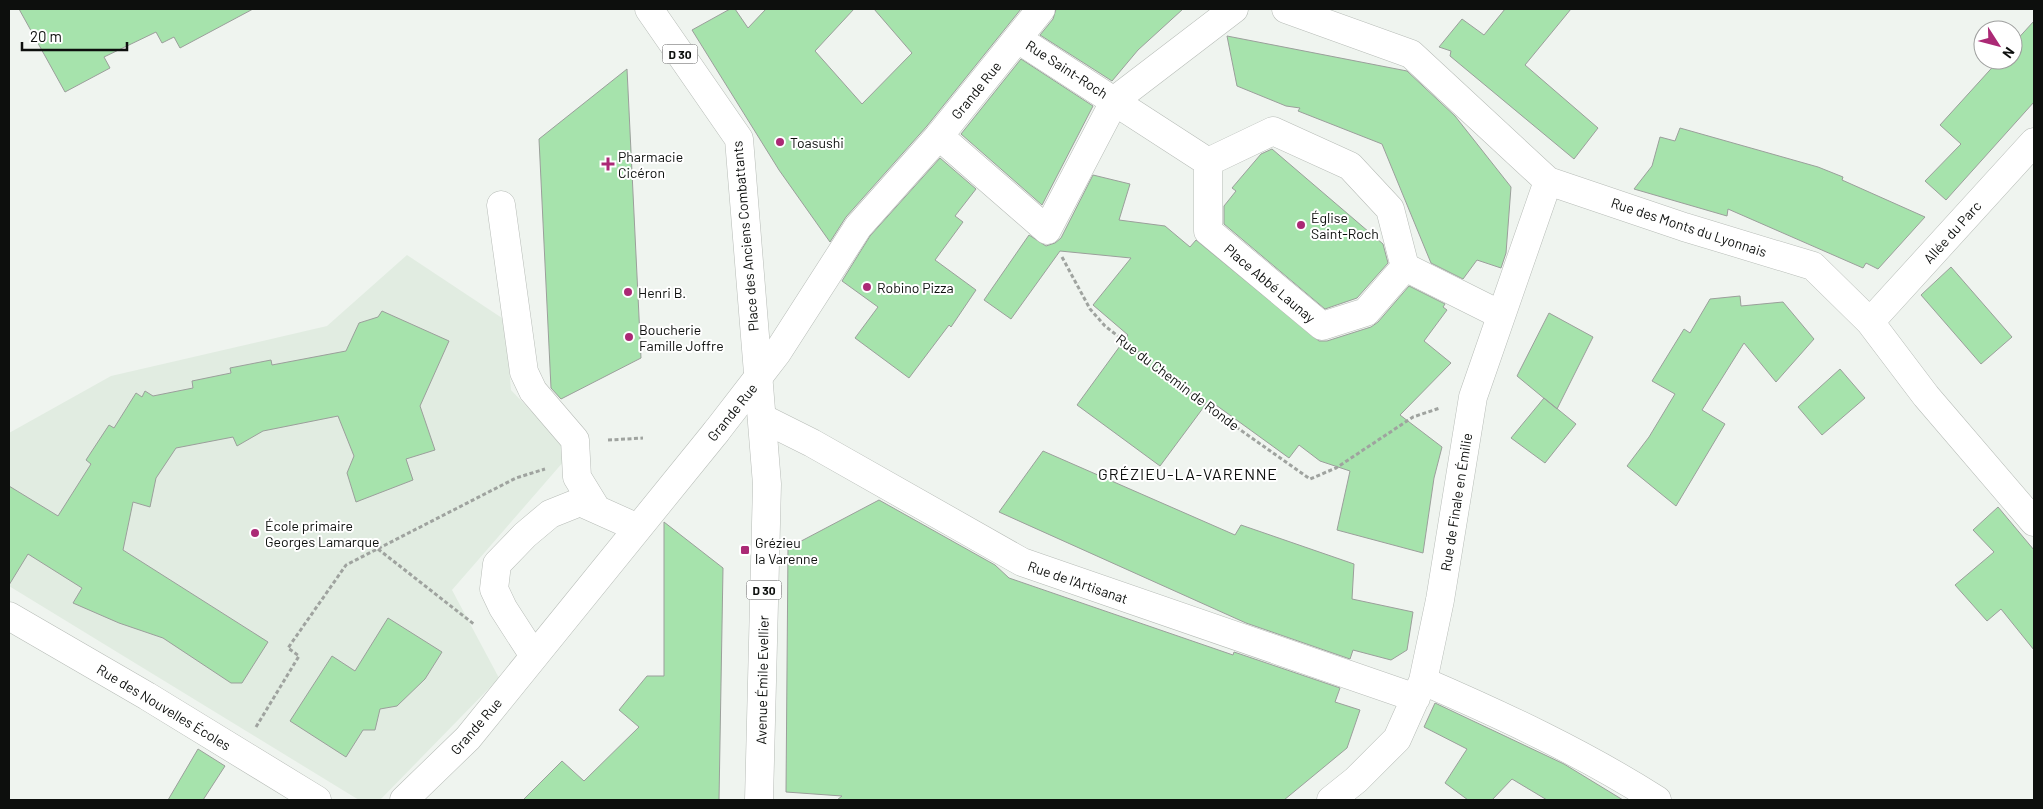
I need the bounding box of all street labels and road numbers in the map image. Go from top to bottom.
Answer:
street label: Rue Saint-Roch [1023,36,1111,102]
road number: D 30 [662,44,698,64]
street label: Grande Rue [947,58,1005,122]
street label: Place des Anciens Combattants [728,140,762,332]
street label: Rue des Monts du Lyonnais [1609,194,1769,260]
street label: Allée du Parc [1919,197,1985,267]
street label: Place Abbé Launay [1221,240,1319,326]
street label: Rue du Chemin de Ronde [1113,330,1243,434]
street label: Grande Rue [703,380,761,444]
street label: Rue de Finale en Émilie [1437,432,1475,572]
street label: Rue de l'Artisanat [1026,557,1130,607]
road number: D 30 [746,580,782,600]
street label: Avenue Émile Evellier [752,615,772,745]
street label: Rue des Nouvelles Écoles [94,660,234,754]
street label: Grande Rue [447,694,505,758]

